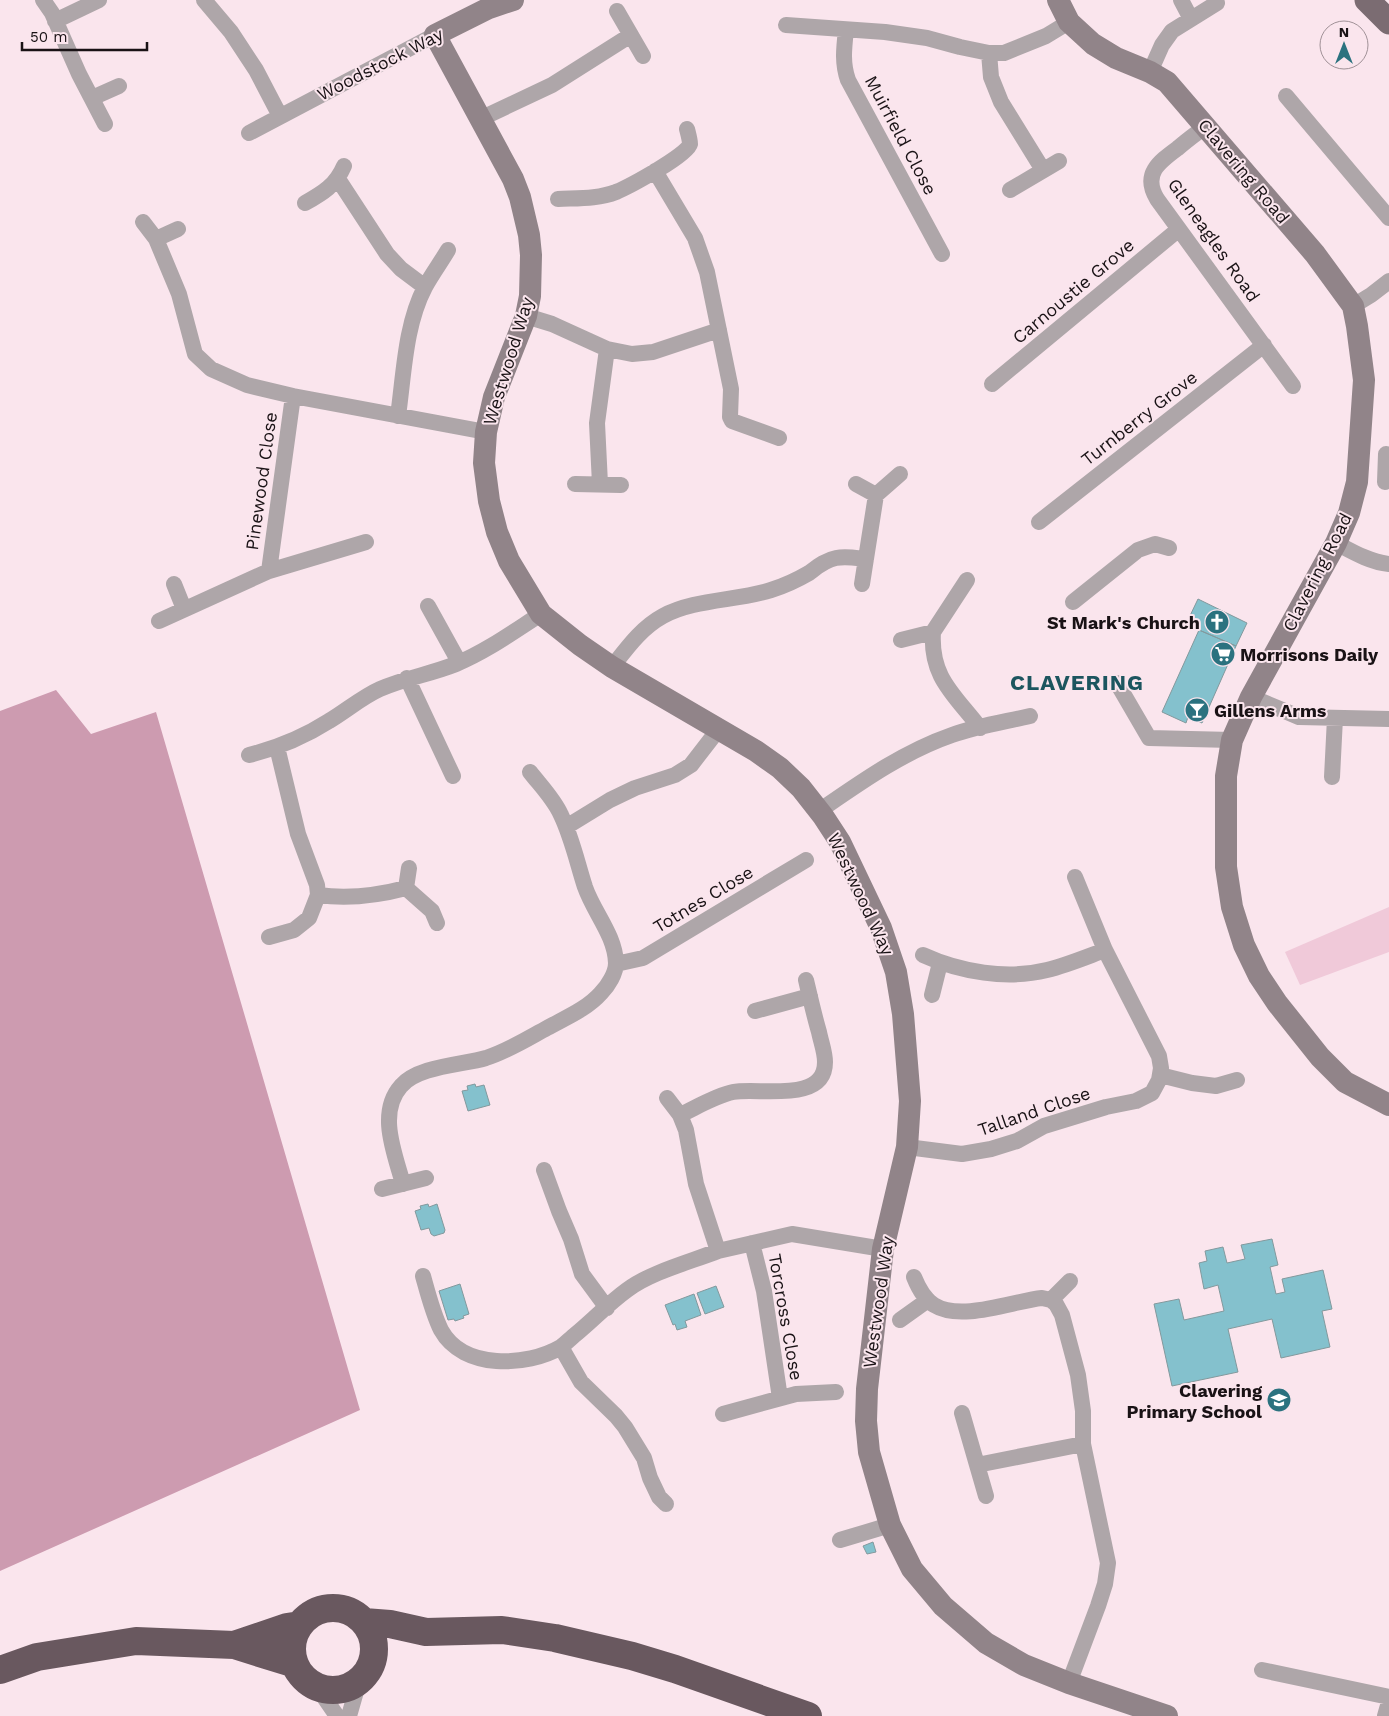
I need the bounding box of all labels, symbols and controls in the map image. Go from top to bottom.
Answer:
scale bar [22,20,148,52]
north arrow [1319,20,1369,70]
street label: Woodstock Way [314,23,447,105]
text: N [1339,24,1349,40]
text: 50 m [30,28,67,46]
street label: Muirfield Close [861,72,941,198]
street label: Clavering Road [1194,114,1294,228]
street label: Gleneagles Road [1164,174,1264,306]
street label: Carnoustie Grove [1008,234,1138,348]
street label: Westwood Way [479,294,538,428]
street label: Turnberry Grove [1077,366,1201,470]
street label: Pinewood Close [241,411,281,551]
street label: Clavering Road [1278,509,1356,635]
church icon: St Mark's Church [1204,609,1230,635]
place label: St Mark's Church [1047,612,1200,633]
supermarket icon: Morrisons Daily [1210,641,1236,667]
place label: Morrisons Daily [1240,644,1379,665]
district label: CLAVERING [1010,670,1144,695]
bar icon: Gillens Arms [1184,697,1210,723]
place label: Gillens Arms [1214,700,1327,721]
street label: Westwood Way [823,829,899,959]
street label: Totnes Close [649,861,757,937]
street label: Talland Close [975,1082,1093,1140]
street label: Westwood Way [858,1234,898,1369]
street label: Torcross Close [765,1252,807,1382]
place label: Clavering Primary School [1127,1380,1263,1422]
school or university icon: Clavering Primary School [1266,1387,1292,1413]

